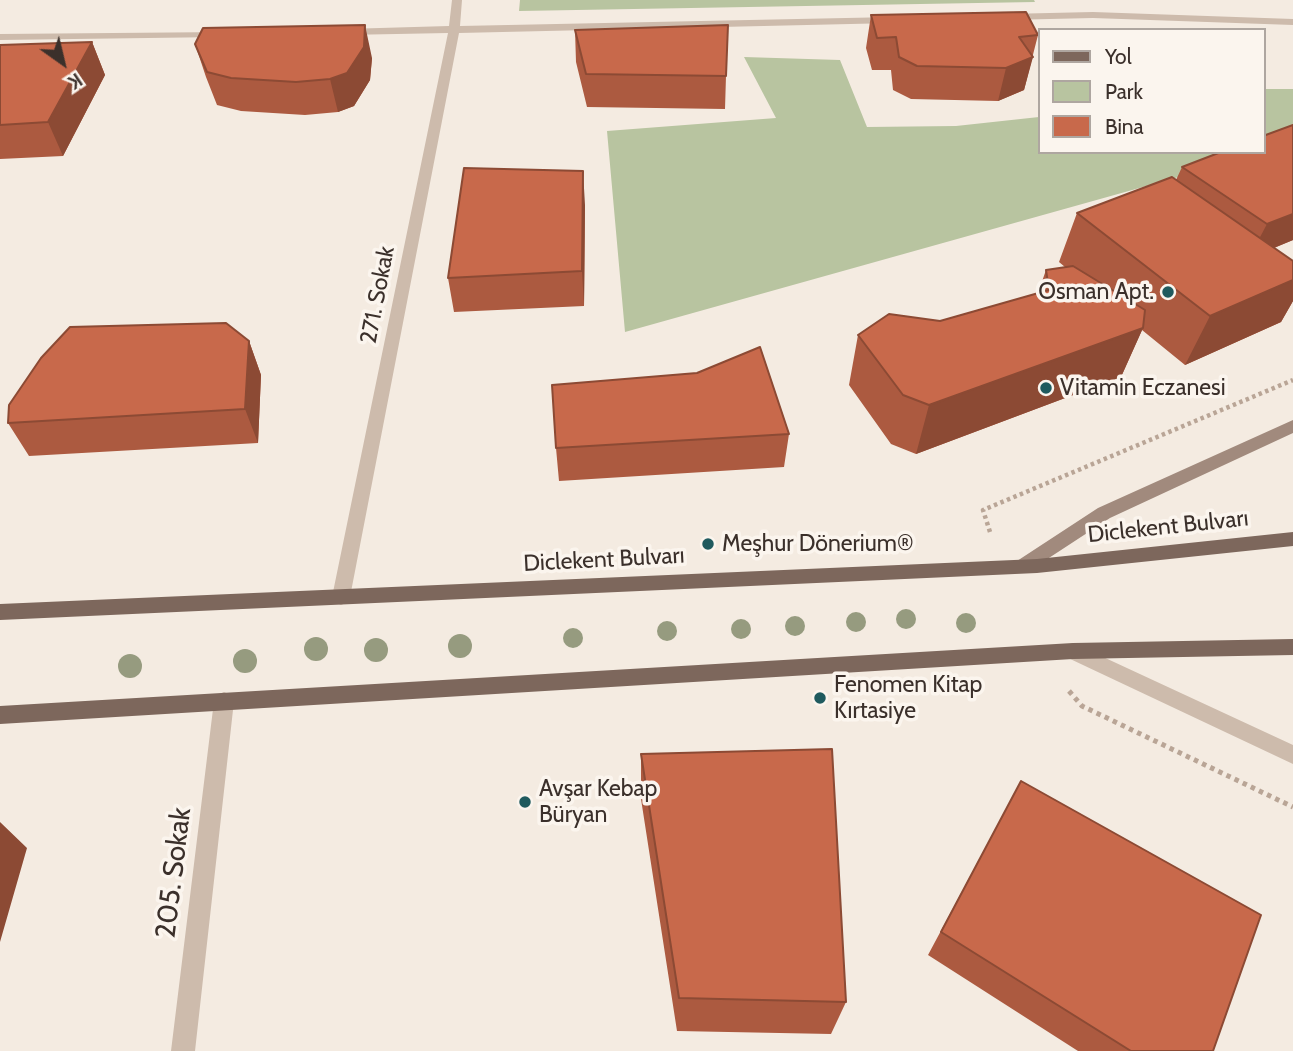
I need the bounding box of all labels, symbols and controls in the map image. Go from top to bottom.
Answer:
north arrow [28,28,98,98]
legend [1038,28,1265,154]
text: Yol [1105,44,1132,69]
text: K [64,68,86,94]
text: Park [1105,79,1143,104]
text: Bina [1105,114,1144,139]
street label: 271. Sokak [355,244,401,346]
place label: Osman Apt. [1038,278,1154,306]
marker: Osman Apt. [1160,284,1176,300]
place label: Vitamin Eczanesi [1060,374,1226,402]
marker: Vitamin Eczanesi [1038,380,1054,396]
street label: Diclekent Bulvarı [1086,505,1250,549]
place label: Meşhur Dönerium® [722,530,913,558]
marker: Meşhur Dönerium® [700,536,716,552]
street label: Diclekent Bulvarı [523,542,685,578]
place label: Fenomen Kitap Kırtasiye [834,671,982,725]
marker: Fenomen Kitap Kırtasiye [812,690,828,706]
place label: Avşar Kebap Büryan [539,775,657,829]
marker: Avşar Kebap Büryan [517,794,533,810]
street label: 205. Sokak [149,806,199,940]

